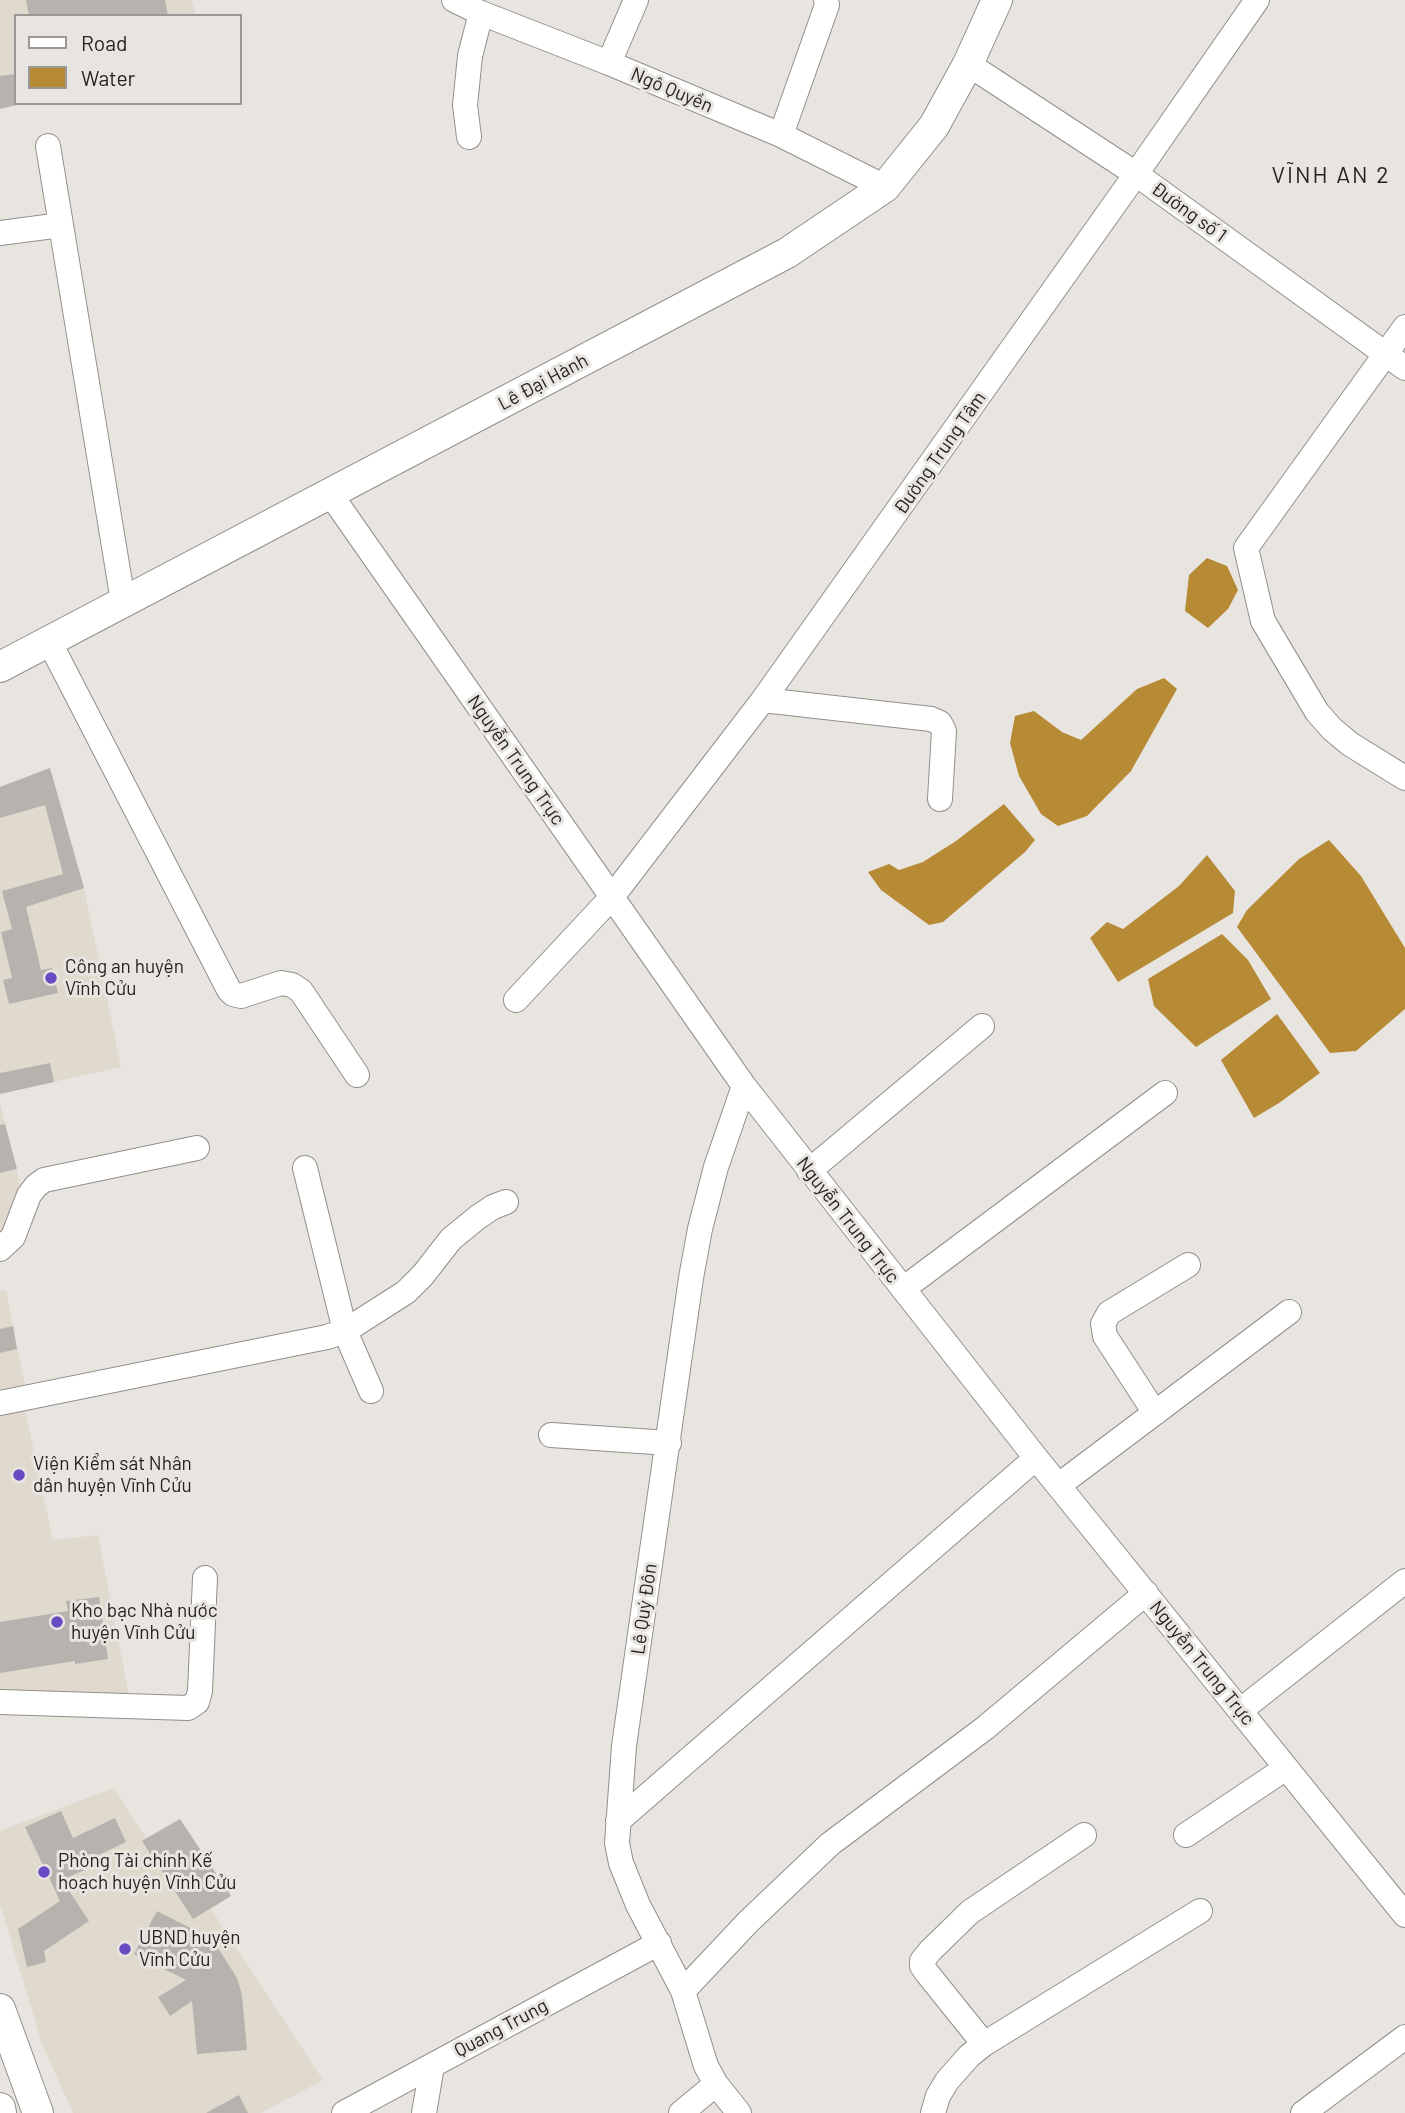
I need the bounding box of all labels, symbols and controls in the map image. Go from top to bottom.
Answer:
legend [14,14,242,105]
text: Road [81,30,127,55]
street label: Ngô Quyền [628,63,716,117]
text: Water [81,65,135,90]
district label: VĨNH AN 2 [1273,161,1389,189]
street label: Đường số 1 [1147,177,1231,247]
street label: Lê Đại Hành [494,349,592,415]
street label: Đường Trung Tâm [889,387,991,519]
street label: Nguyễn Trung Trực [463,690,569,830]
place label: Công an huyện Vĩnh Cửu [65,956,184,1000]
marker: Công an huyện Vĩnh Cửu [43,970,59,986]
street label: Nguyễn Trung Trực [792,1152,904,1288]
place label: Viện Kiểm sát Nhân dân huyện Vĩnh Cửu [33,1453,192,1497]
marker: Viện Kiểm sát Nhân dân huyện Vĩnh Cửu [11,1467,27,1483]
street label: Lê Quý Đôn [626,1562,662,1656]
street label: Nguyễn Trung Trực [1145,1596,1259,1730]
place label: Kho bạc Nhà nước huyện Vĩnh Cửu [71,1600,218,1644]
marker: Kho bạc Nhà nước huyện Vĩnh Cửu [49,1614,65,1630]
place label: Phòng Tài chính Kế hoạch huyện Vĩnh Cửu [58,1850,236,1894]
marker: Phòng Tài chính Kế hoạch huyện Vĩnh Cửu [36,1864,52,1880]
place label: UBND huyện Vĩnh Cửu [139,1927,241,1971]
marker: UBND huyện Vĩnh Cửu [117,1941,133,1957]
street label: Quang Trung [450,1994,552,2062]

